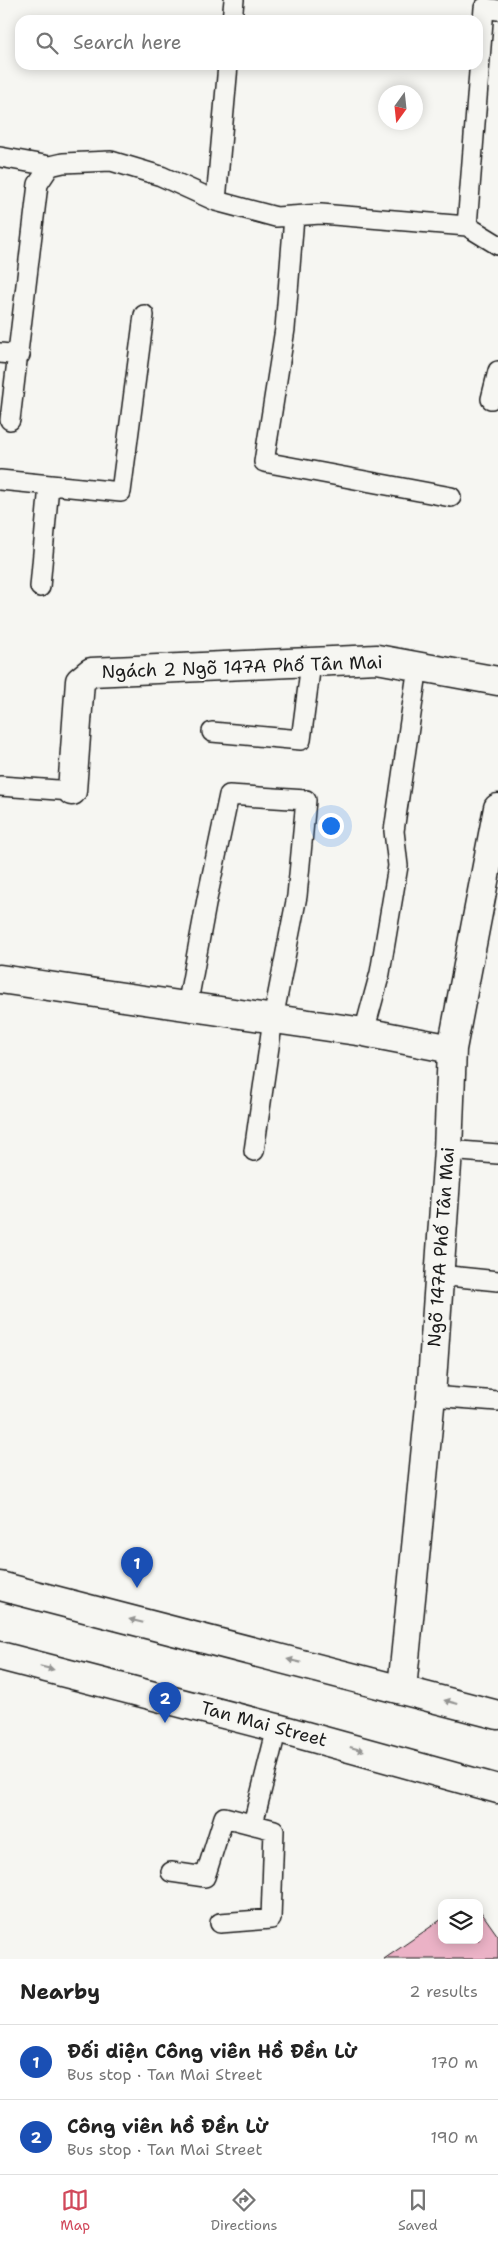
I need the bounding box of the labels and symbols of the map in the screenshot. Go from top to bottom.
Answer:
north arrow [378,85,423,130]
street label: Ngách 2 Ngõ 147A Phố Tân Mai [101,650,383,684]
your location [318,813,344,839]
street label: Ngõ 147A Phố Tân Mai [422,1146,460,1348]
pin: 1 [121,1547,153,1588]
one-way arrow [129,1617,144,1625]
one-way arrow [286,1657,301,1665]
one-way arrow [40,1664,55,1672]
pin: 2 [149,1682,181,1723]
street label: Tan Mai Street [198,1696,330,1752]
one-way arrow [443,1698,458,1706]
one-way arrow [349,1745,364,1753]

